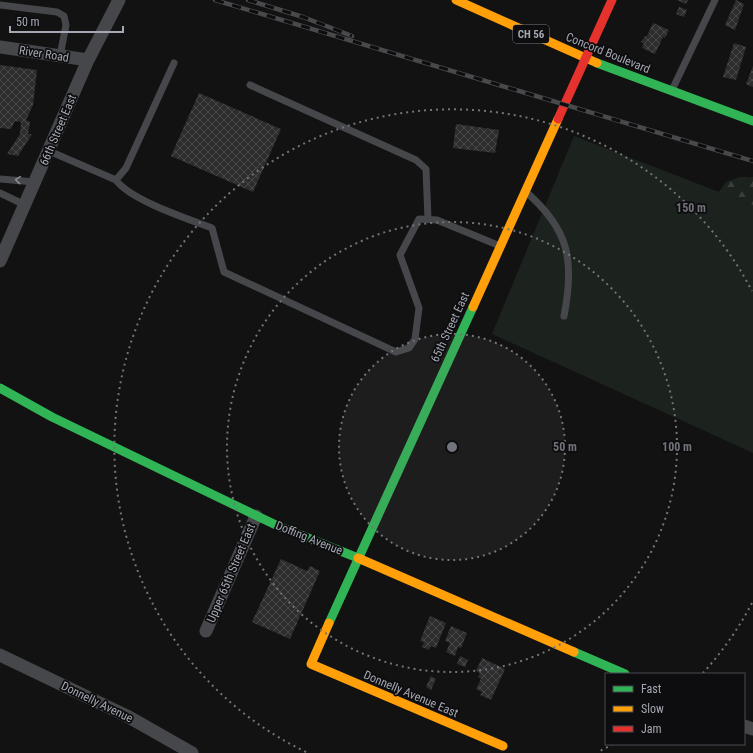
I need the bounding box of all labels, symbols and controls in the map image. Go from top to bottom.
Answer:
scale bar [10,8,123,34]
text: 50 m [16,15,40,29]
road number: CH 56 [513,25,549,43]
street label: Concord Boulevard [564,30,652,76]
street label: River Road [18,43,70,65]
street label: 66th Street East [37,92,79,168]
one-way arrow [14,176,21,185]
text: 150 m [676,201,706,215]
street label: 65th Street East [428,289,472,364]
centre of rings [445,440,459,454]
text: 50 m [553,440,577,454]
text: 100 m [662,440,692,454]
street label: Doffing Avenue [274,518,345,558]
street label: Upper 65th Street East [204,521,258,625]
street label: Donnelly Avenue East [362,668,461,720]
legend [605,673,745,745]
street label: Donnelly Avenue [59,679,135,726]
text: Fast [641,682,662,696]
text: Slow [641,702,664,716]
text: Jam [641,722,662,736]

